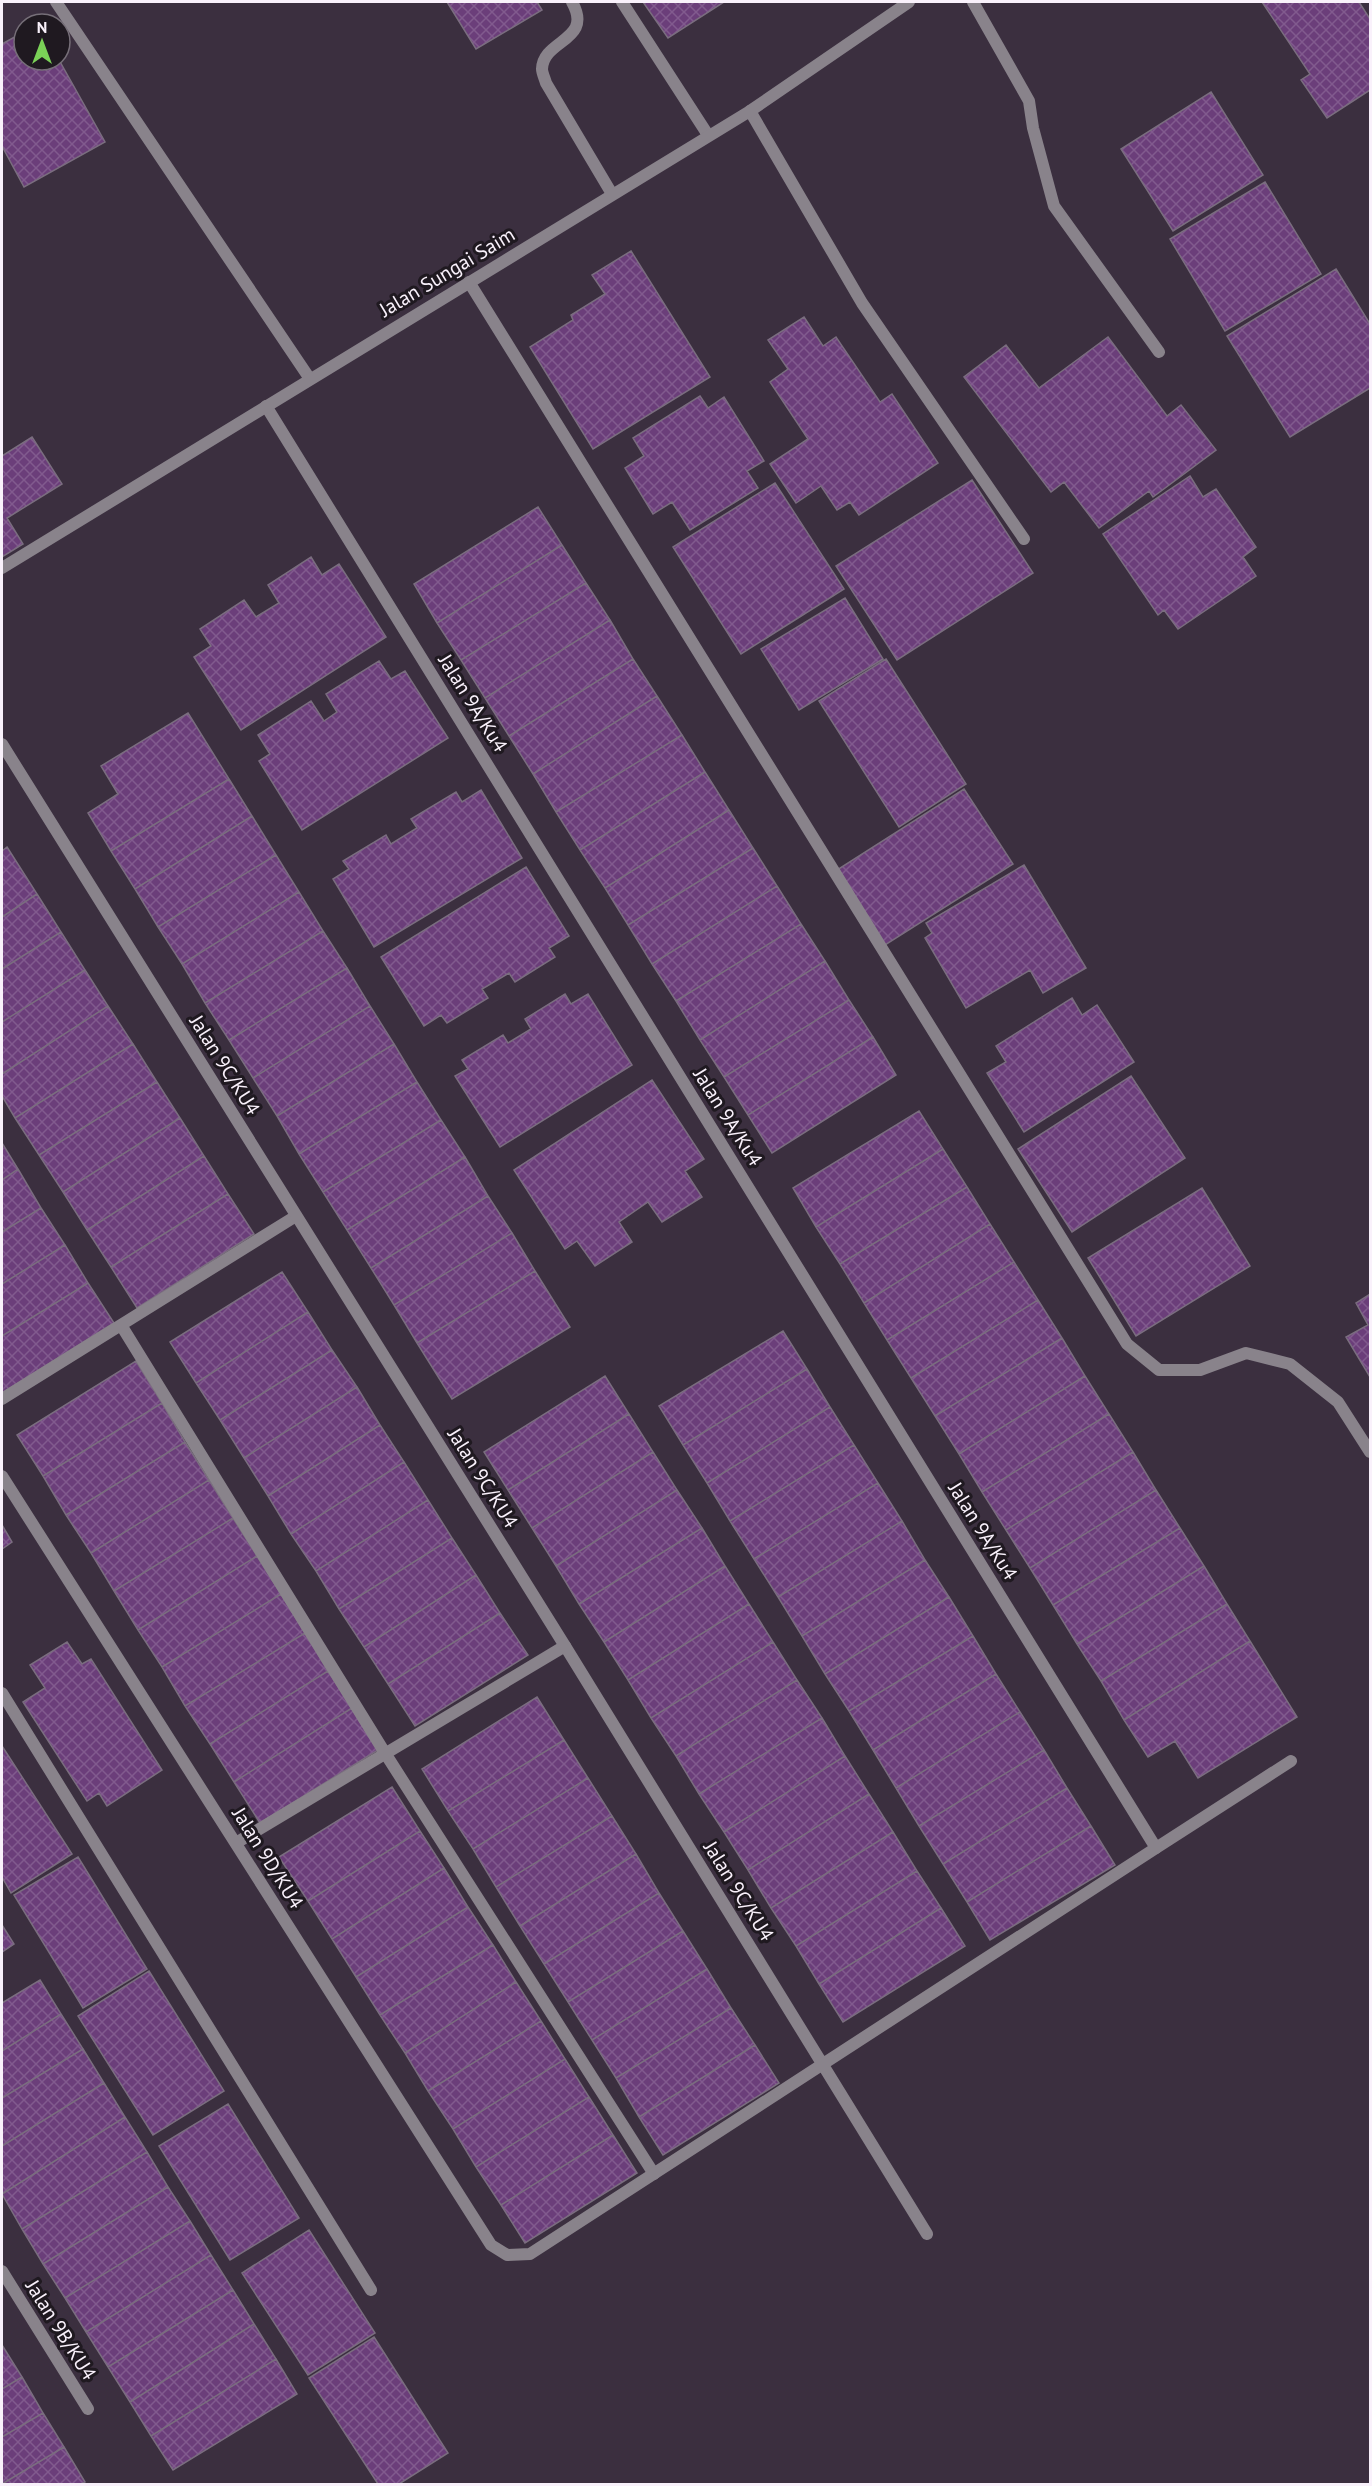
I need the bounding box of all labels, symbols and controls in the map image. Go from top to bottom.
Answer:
north arrow [12,12,72,72]
text: N [37,17,47,37]
street label: Jalan Sungai Saim [374,221,520,323]
street label: Jalan 9A/Ku4 [432,648,513,757]
street label: Jalan 9C/KU4 [183,1009,266,1120]
street label: Jalan 9A/Ku4 [687,1062,768,1171]
street label: Jalan 9C/KU4 [441,1422,524,1533]
street label: Jalan 9A/Ku4 [942,1476,1023,1585]
street label: Jalan 9D/KU4 [226,1802,310,1914]
street label: Jalan 9C/KU4 [697,1835,780,1946]
street label: Jalan 9B/KU4 [19,2274,102,2385]

